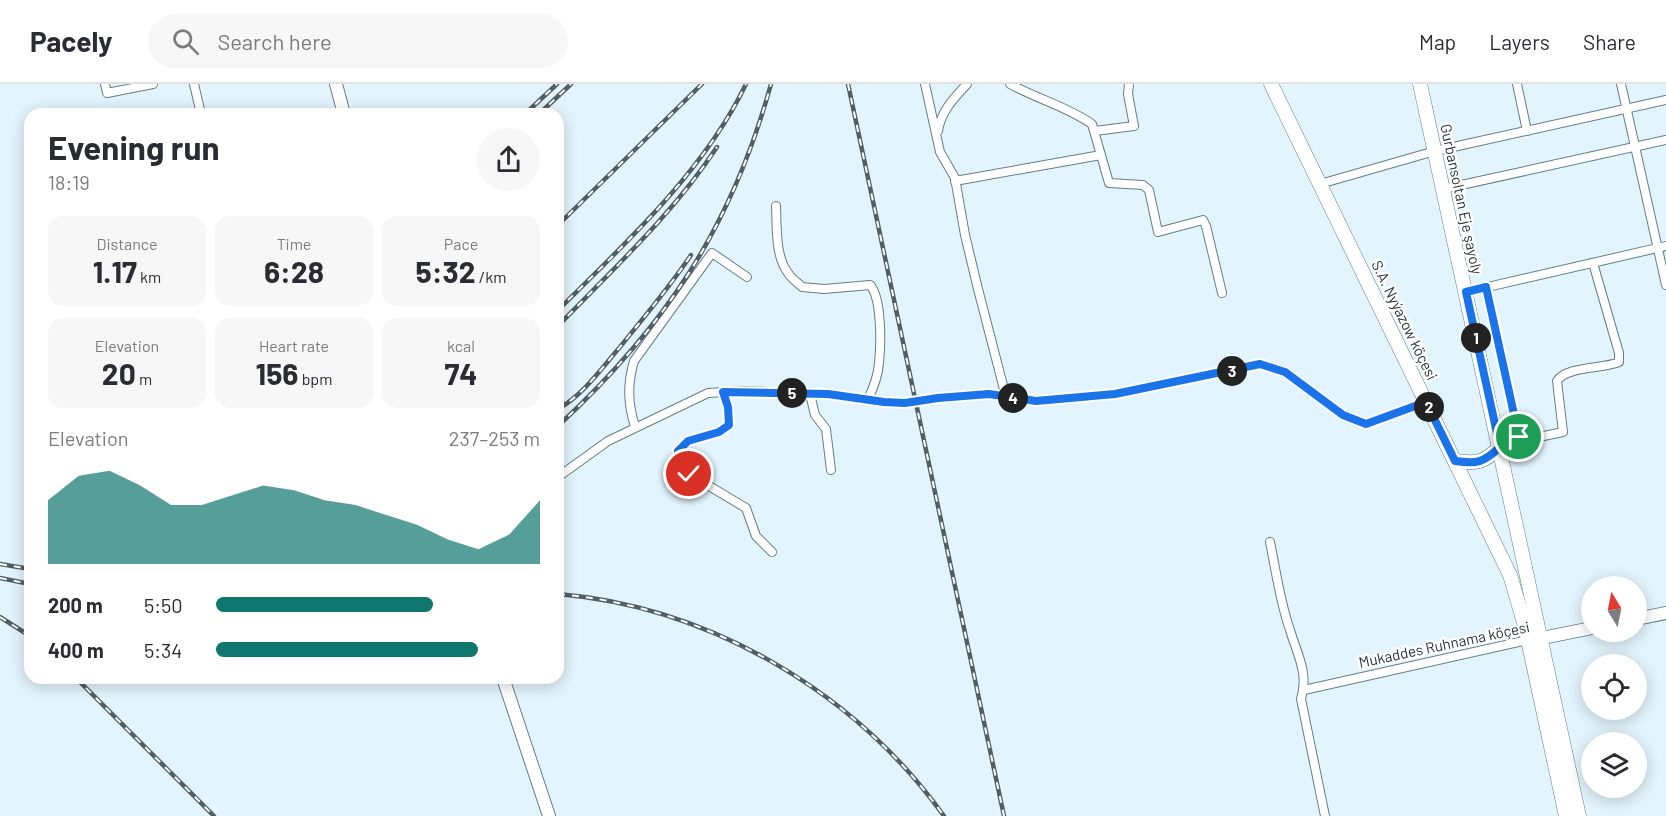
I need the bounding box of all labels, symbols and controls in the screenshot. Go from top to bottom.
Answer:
search box [148,14,568,68]
text: Pacely [30,24,112,58]
icon: search [169,25,202,58]
text: Search here [217,28,332,54]
text: Map [1419,29,1456,54]
text: Layers [1489,29,1550,54]
text: Share [1583,29,1636,54]
street label: Gurbansoltan Eje şayoly [1437,122,1487,276]
text: Evening run [48,127,220,167]
button: share [477,128,540,191]
text: 18:19 [48,170,90,194]
text: Distance [97,234,157,253]
text: Time [277,234,311,253]
text: Pace [444,234,478,253]
text: 1.17 [93,253,137,289]
text: 6:28 [264,253,324,289]
text: 5:32 [416,253,476,289]
street label: S.A. Nyýazow köçesi [1368,257,1442,383]
text: km [137,267,161,286]
text: /km [476,267,506,286]
pin: 1 [1461,323,1491,353]
text: 1 [1473,328,1479,347]
text: Elevation [95,336,159,355]
text: Heart rate [259,336,329,355]
text: kcal [447,336,475,355]
text: 20 [102,355,136,391]
text: 156 [256,355,298,391]
text: 74 [444,355,478,391]
pin: 3 [1217,356,1247,386]
text: 3 [1228,361,1236,380]
text: m [136,369,152,388]
text: bpm [298,369,332,388]
pin: 5 [777,378,807,408]
text: 5 [788,383,796,402]
pin: 4 [998,383,1028,413]
text: 4 [1008,388,1018,407]
pin: 2 [1414,392,1444,422]
text: 2 [1425,397,1433,416]
pin [1493,411,1544,462]
icon: arrive [1502,420,1535,453]
text: Elevation [48,426,129,450]
text: 237–253 m [449,426,540,450]
pin [663,448,714,499]
icon: check [672,457,705,490]
north arrow [1581,576,1647,642]
map controls [1581,576,1647,798]
text: 200 m [48,593,103,617]
text: 5:50 [144,593,183,617]
street label: Mukaddes Ruhnama köçesi [1357,617,1531,671]
text: 400 m [48,638,104,662]
text: 5:34 [144,638,182,662]
button: locate [1581,654,1647,720]
button: layers [1581,732,1647,798]

